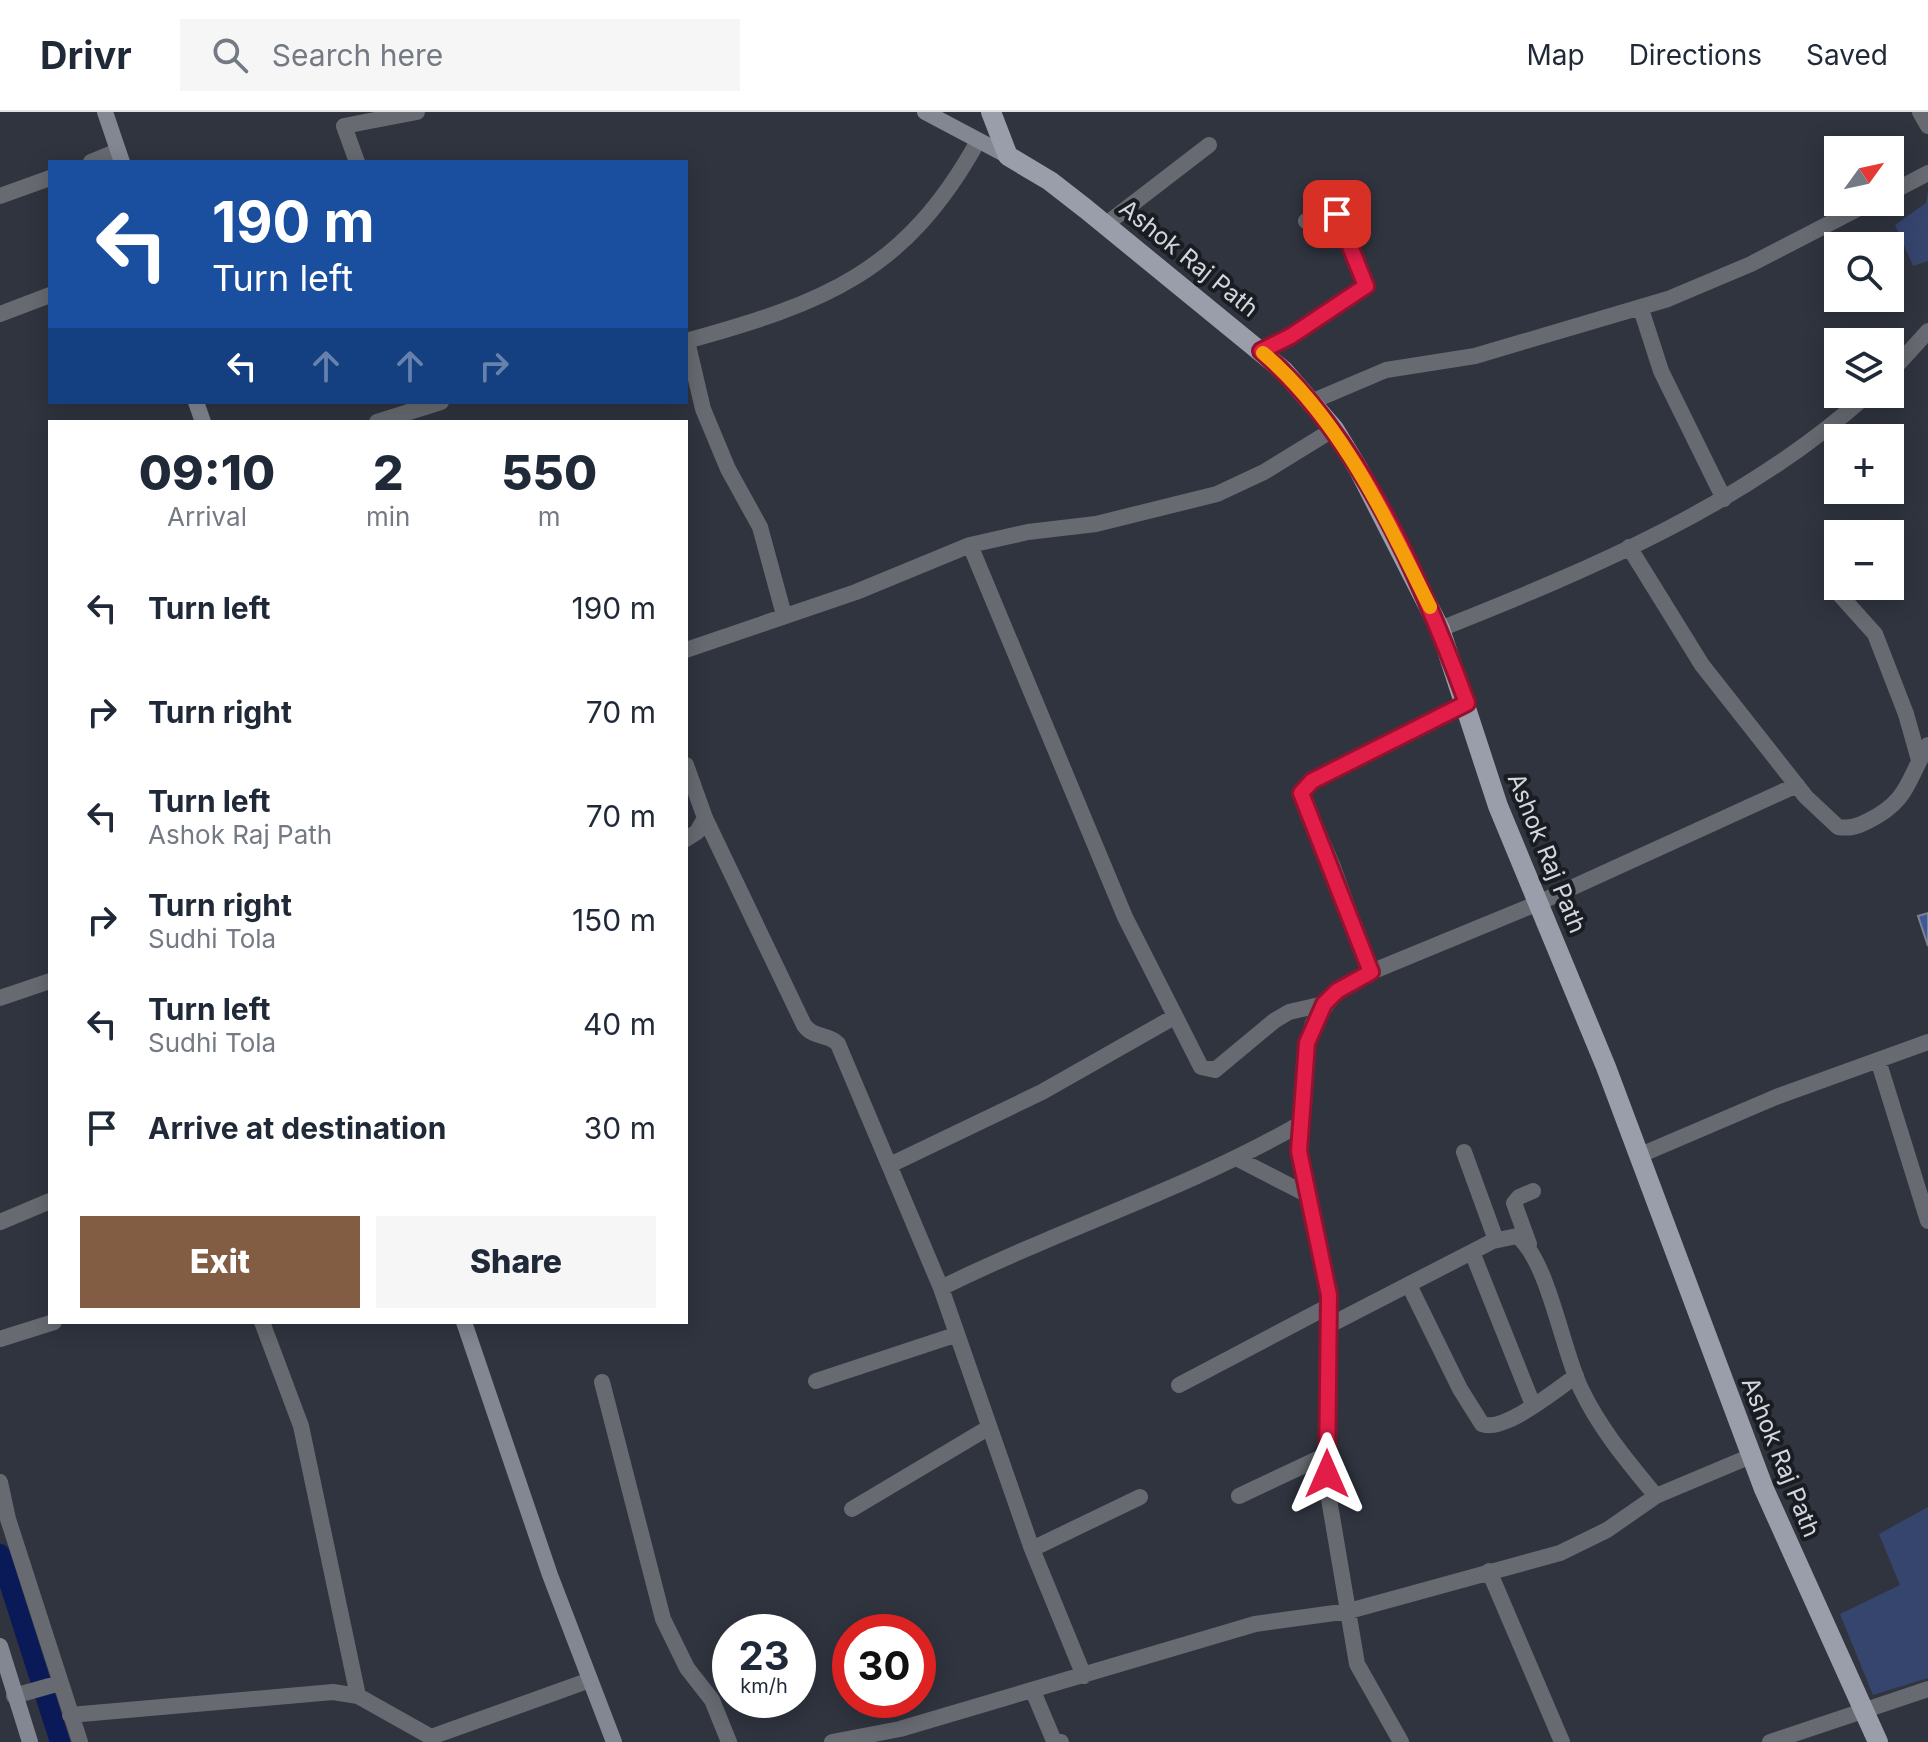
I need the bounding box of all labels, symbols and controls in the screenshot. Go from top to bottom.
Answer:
search box [180,19,740,91]
text: Drivr [40,32,132,78]
icon: search [208,33,252,77]
text: Search here [272,37,443,73]
text: Map [1526,38,1585,72]
text: Directions [1629,38,1762,72]
text: Saved [1806,38,1888,72]
north arrow [1824,136,1904,216]
map controls [1824,136,1904,600]
pin [1303,180,1371,248]
text: 190 m [212,188,375,256]
icon: left [80,192,184,296]
icon: arrive [1315,192,1359,236]
street label: Ashok Raj Path [1114,193,1264,323]
button: search [1824,232,1904,312]
text: Turn left [212,256,353,300]
button: layers [1824,328,1904,408]
icon: left [220,344,264,388]
icon: ahead [304,344,348,388]
icon: ahead [388,344,432,388]
icon: right [472,344,516,388]
button: + [1824,424,1904,504]
text: 09:10 [139,443,275,502]
text: 2 [373,443,404,502]
text: 550 [501,443,597,502]
text: Arrival [167,501,247,532]
text: min [366,501,410,532]
text: m [538,501,561,532]
button: − [1824,520,1904,600]
icon: left [80,586,124,630]
text: Turn left [148,590,270,626]
text: 190 m [572,590,656,626]
icon: right [80,690,124,734]
text: Turn right [148,694,292,730]
text: 70 m [586,694,656,730]
street label: Ashok Raj Path [1502,769,1592,937]
text: Turn left [148,783,270,819]
icon: left [80,794,124,838]
text: 70 m [586,798,656,834]
text: Ashok Raj Path [148,819,332,850]
text: Turn right [148,887,292,923]
icon: right [80,898,124,942]
text: 150 m [572,902,656,938]
text: Sudhi Tola [148,923,276,954]
text: Turn left [148,991,270,1027]
icon: left [80,1002,124,1046]
text: 40 m [583,1006,656,1042]
text: Sudhi Tola [148,1027,276,1058]
icon: arrive [80,1106,124,1150]
text: Arrive at destination [148,1110,446,1146]
text: 30 m [584,1110,656,1146]
button: Exit [80,1216,360,1308]
button: Share [376,1216,656,1308]
street label: Ashok Raj Path [1736,1373,1826,1541]
position arrow [1285,1432,1369,1516]
speed limit sign: 30 [832,1614,936,1718]
text: 23 [738,1631,790,1680]
text: km/h [740,1674,788,1698]

